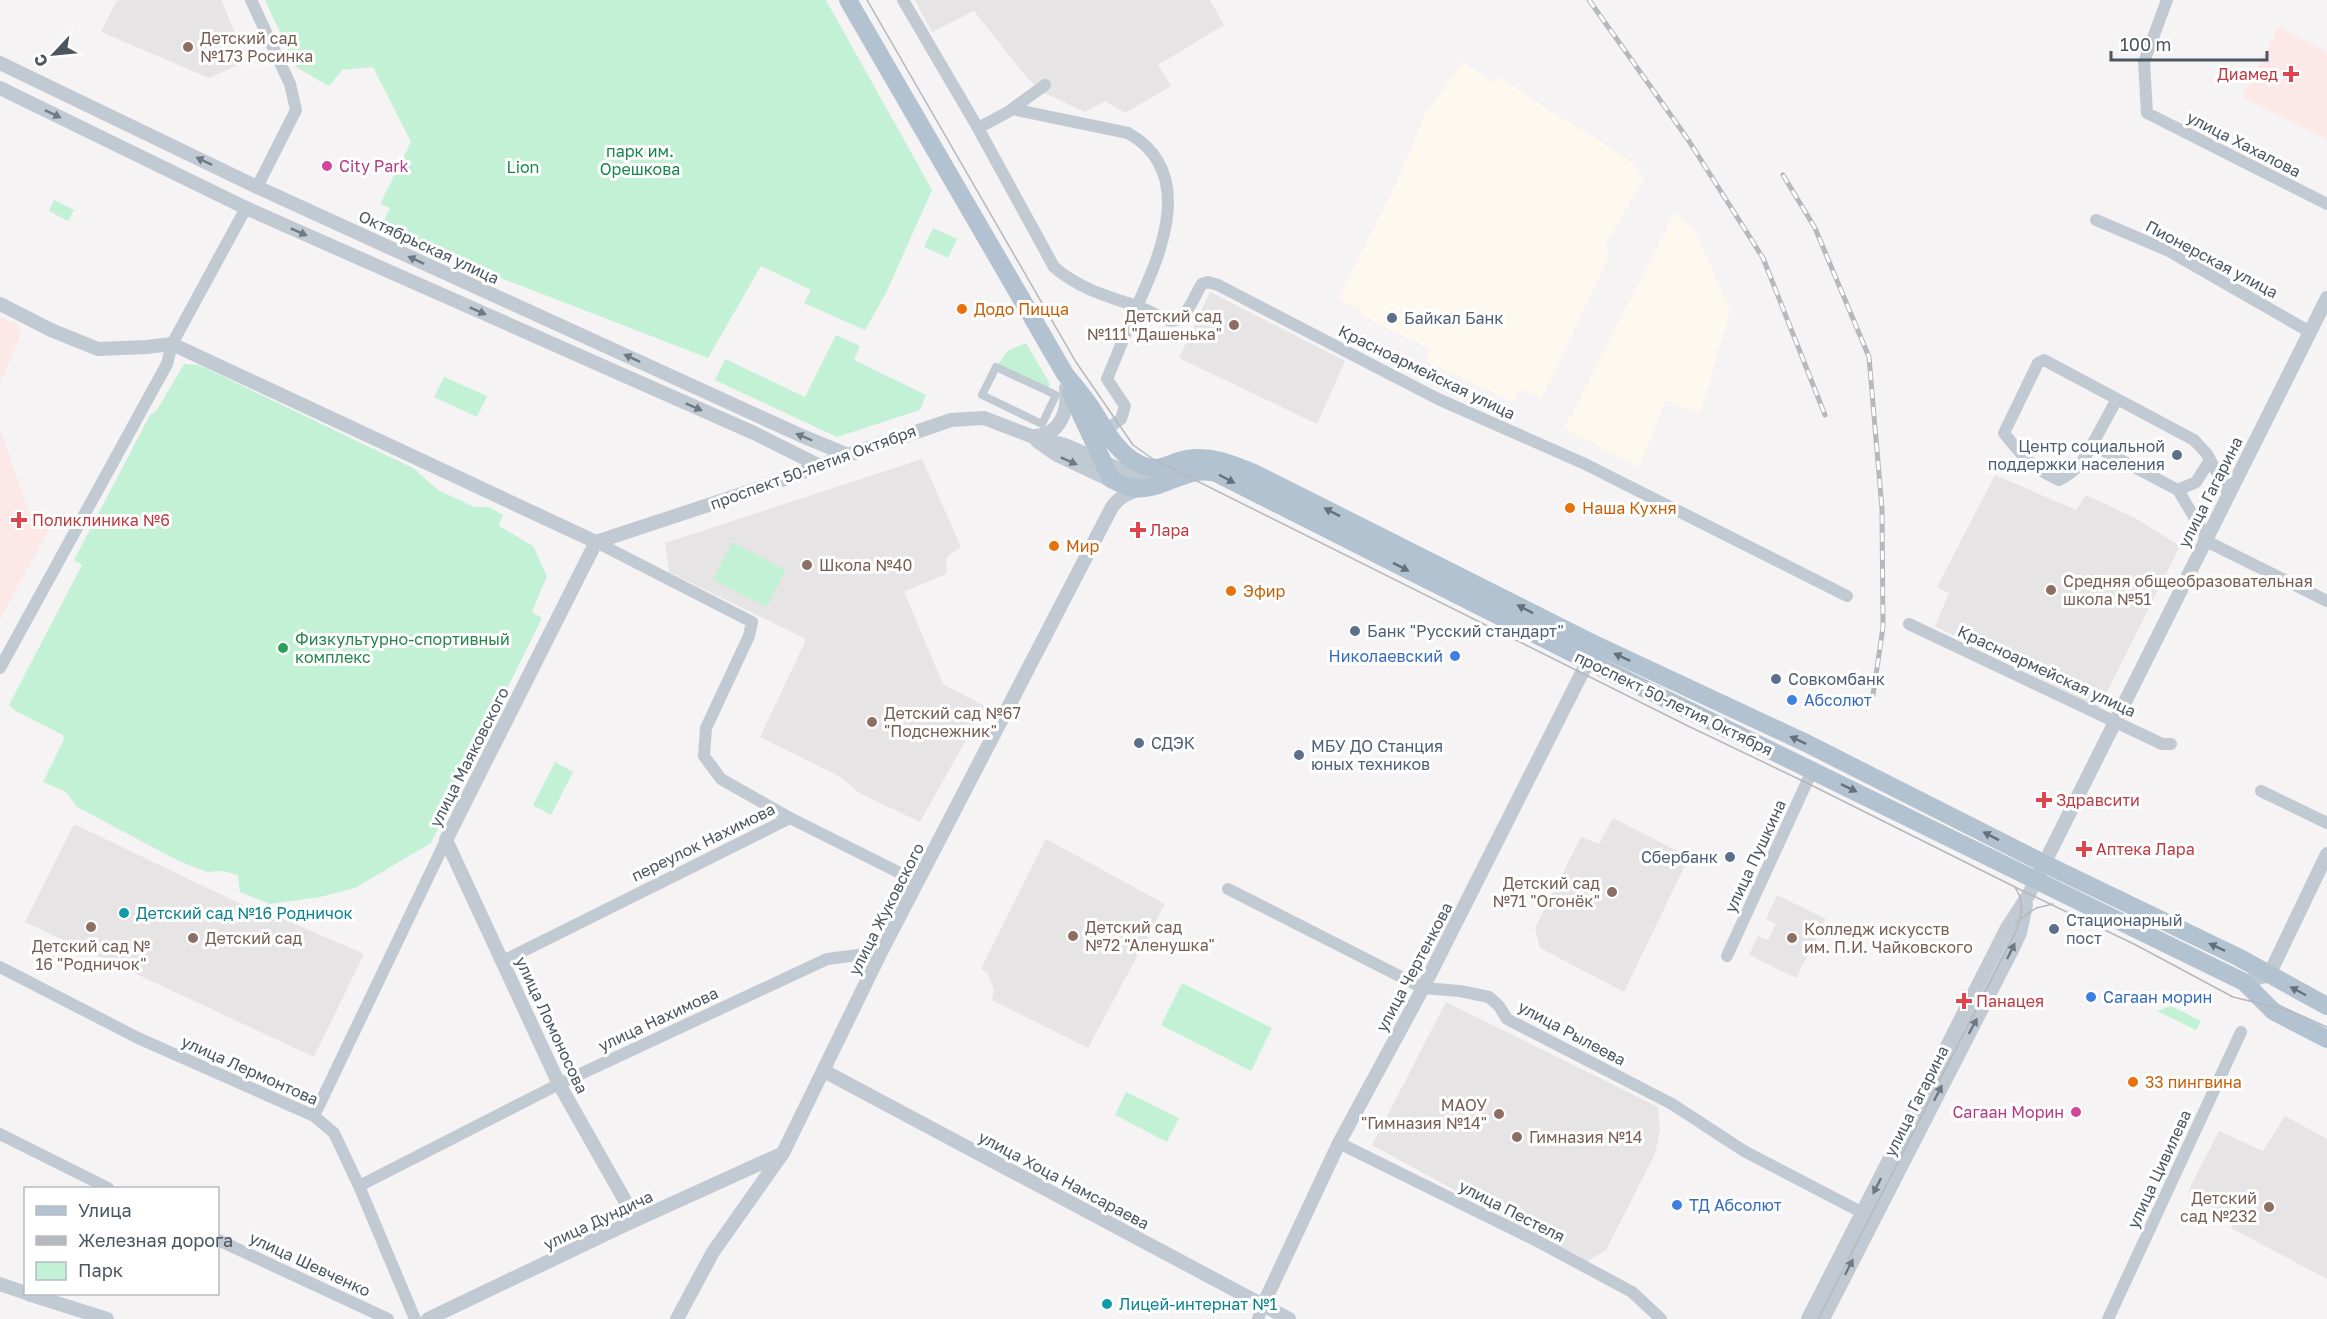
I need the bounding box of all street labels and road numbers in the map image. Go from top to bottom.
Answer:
street label: улица Хахалова [2184,107,2304,181]
street label: Октябрьская улица [356,206,502,288]
street label: Пионерская улица [2142,216,2282,302]
street label: Красноармейская улица [1335,320,1519,424]
street label: проспект 50-летия Октября [707,420,919,514]
street label: улица Гагарина [2173,433,2247,551]
street label: Красноармейская улица [1955,621,2139,721]
street label: проспект 50-летия Октября [1572,646,1776,760]
street label: улица Маяковского [425,684,513,830]
street label: улица Пушкина [1720,796,1790,916]
street label: переулок Нахимова [628,799,778,885]
street label: улица Жуковского [844,839,928,979]
street label: улица Чертенкова [1371,899,1457,1035]
street label: улица Ломоносова [511,953,593,1097]
street label: улица Нахимова [595,982,721,1056]
street label: улица Рылеева [1515,996,1629,1070]
street label: улица Лермонтова [178,1031,322,1109]
street label: улица Гагарина [1879,1042,1953,1160]
street label: улица Цивилева [2123,1107,2195,1231]
street label: улица Хоца Намсараева [975,1126,1153,1234]
street label: улица Пестеля [1456,1176,1568,1246]
street label: улица Дундича [540,1186,656,1254]
street label: улица Шевченко [246,1227,374,1301]

